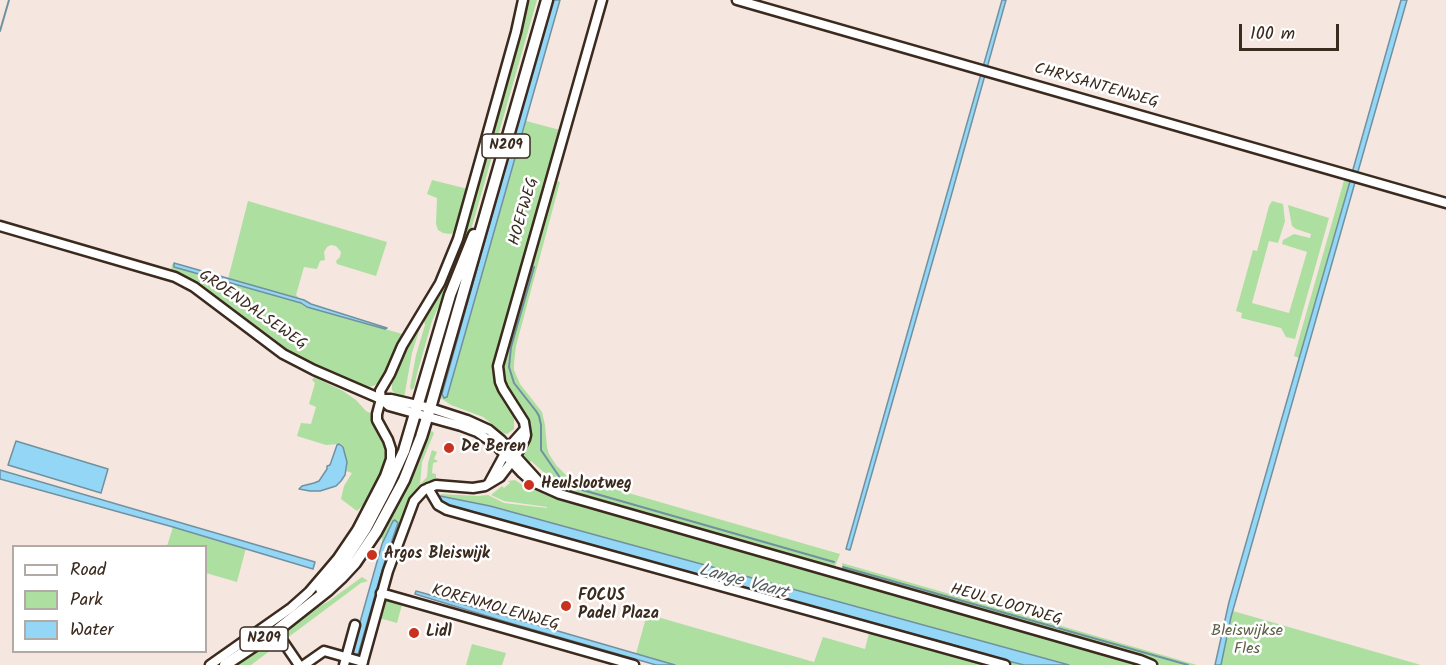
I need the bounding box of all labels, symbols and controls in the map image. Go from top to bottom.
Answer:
scale bar [1242,12,1342,50]
text: 100 m [1250,20,1295,49]
street label: CHRYSANTENWEG [1032,60,1160,114]
road number: N209 [482,134,530,158]
street label: HOEFWEG [506,176,544,248]
street label: GROENDALSEWEG [194,267,310,355]
place label: De Beren [461,438,526,458]
marker: De Beren [442,441,456,455]
place label: Heulslootweg [541,475,632,495]
marker: Heulslootweg [522,478,536,492]
legend [12,545,207,653]
place label: Argos Bleiswijk [384,545,490,565]
marker: Argos Bleiswijk [365,548,379,562]
text: Road [70,556,106,585]
water label: Lange Vaart [696,561,790,605]
street label: HEULSLOOTWEG [948,581,1064,631]
street label: KORENMOLENWEG [429,582,561,636]
text: Park [70,586,103,615]
place label: FOCUS Padel Plaza [578,587,659,625]
marker: FOCUS Padel Plaza [559,599,573,613]
text: Water [70,616,114,645]
park label: Bleiswijkse Fles [1211,622,1283,660]
place label: Lidl [426,623,452,643]
marker: Lidl [407,626,421,640]
road number: N209 [240,627,288,651]

